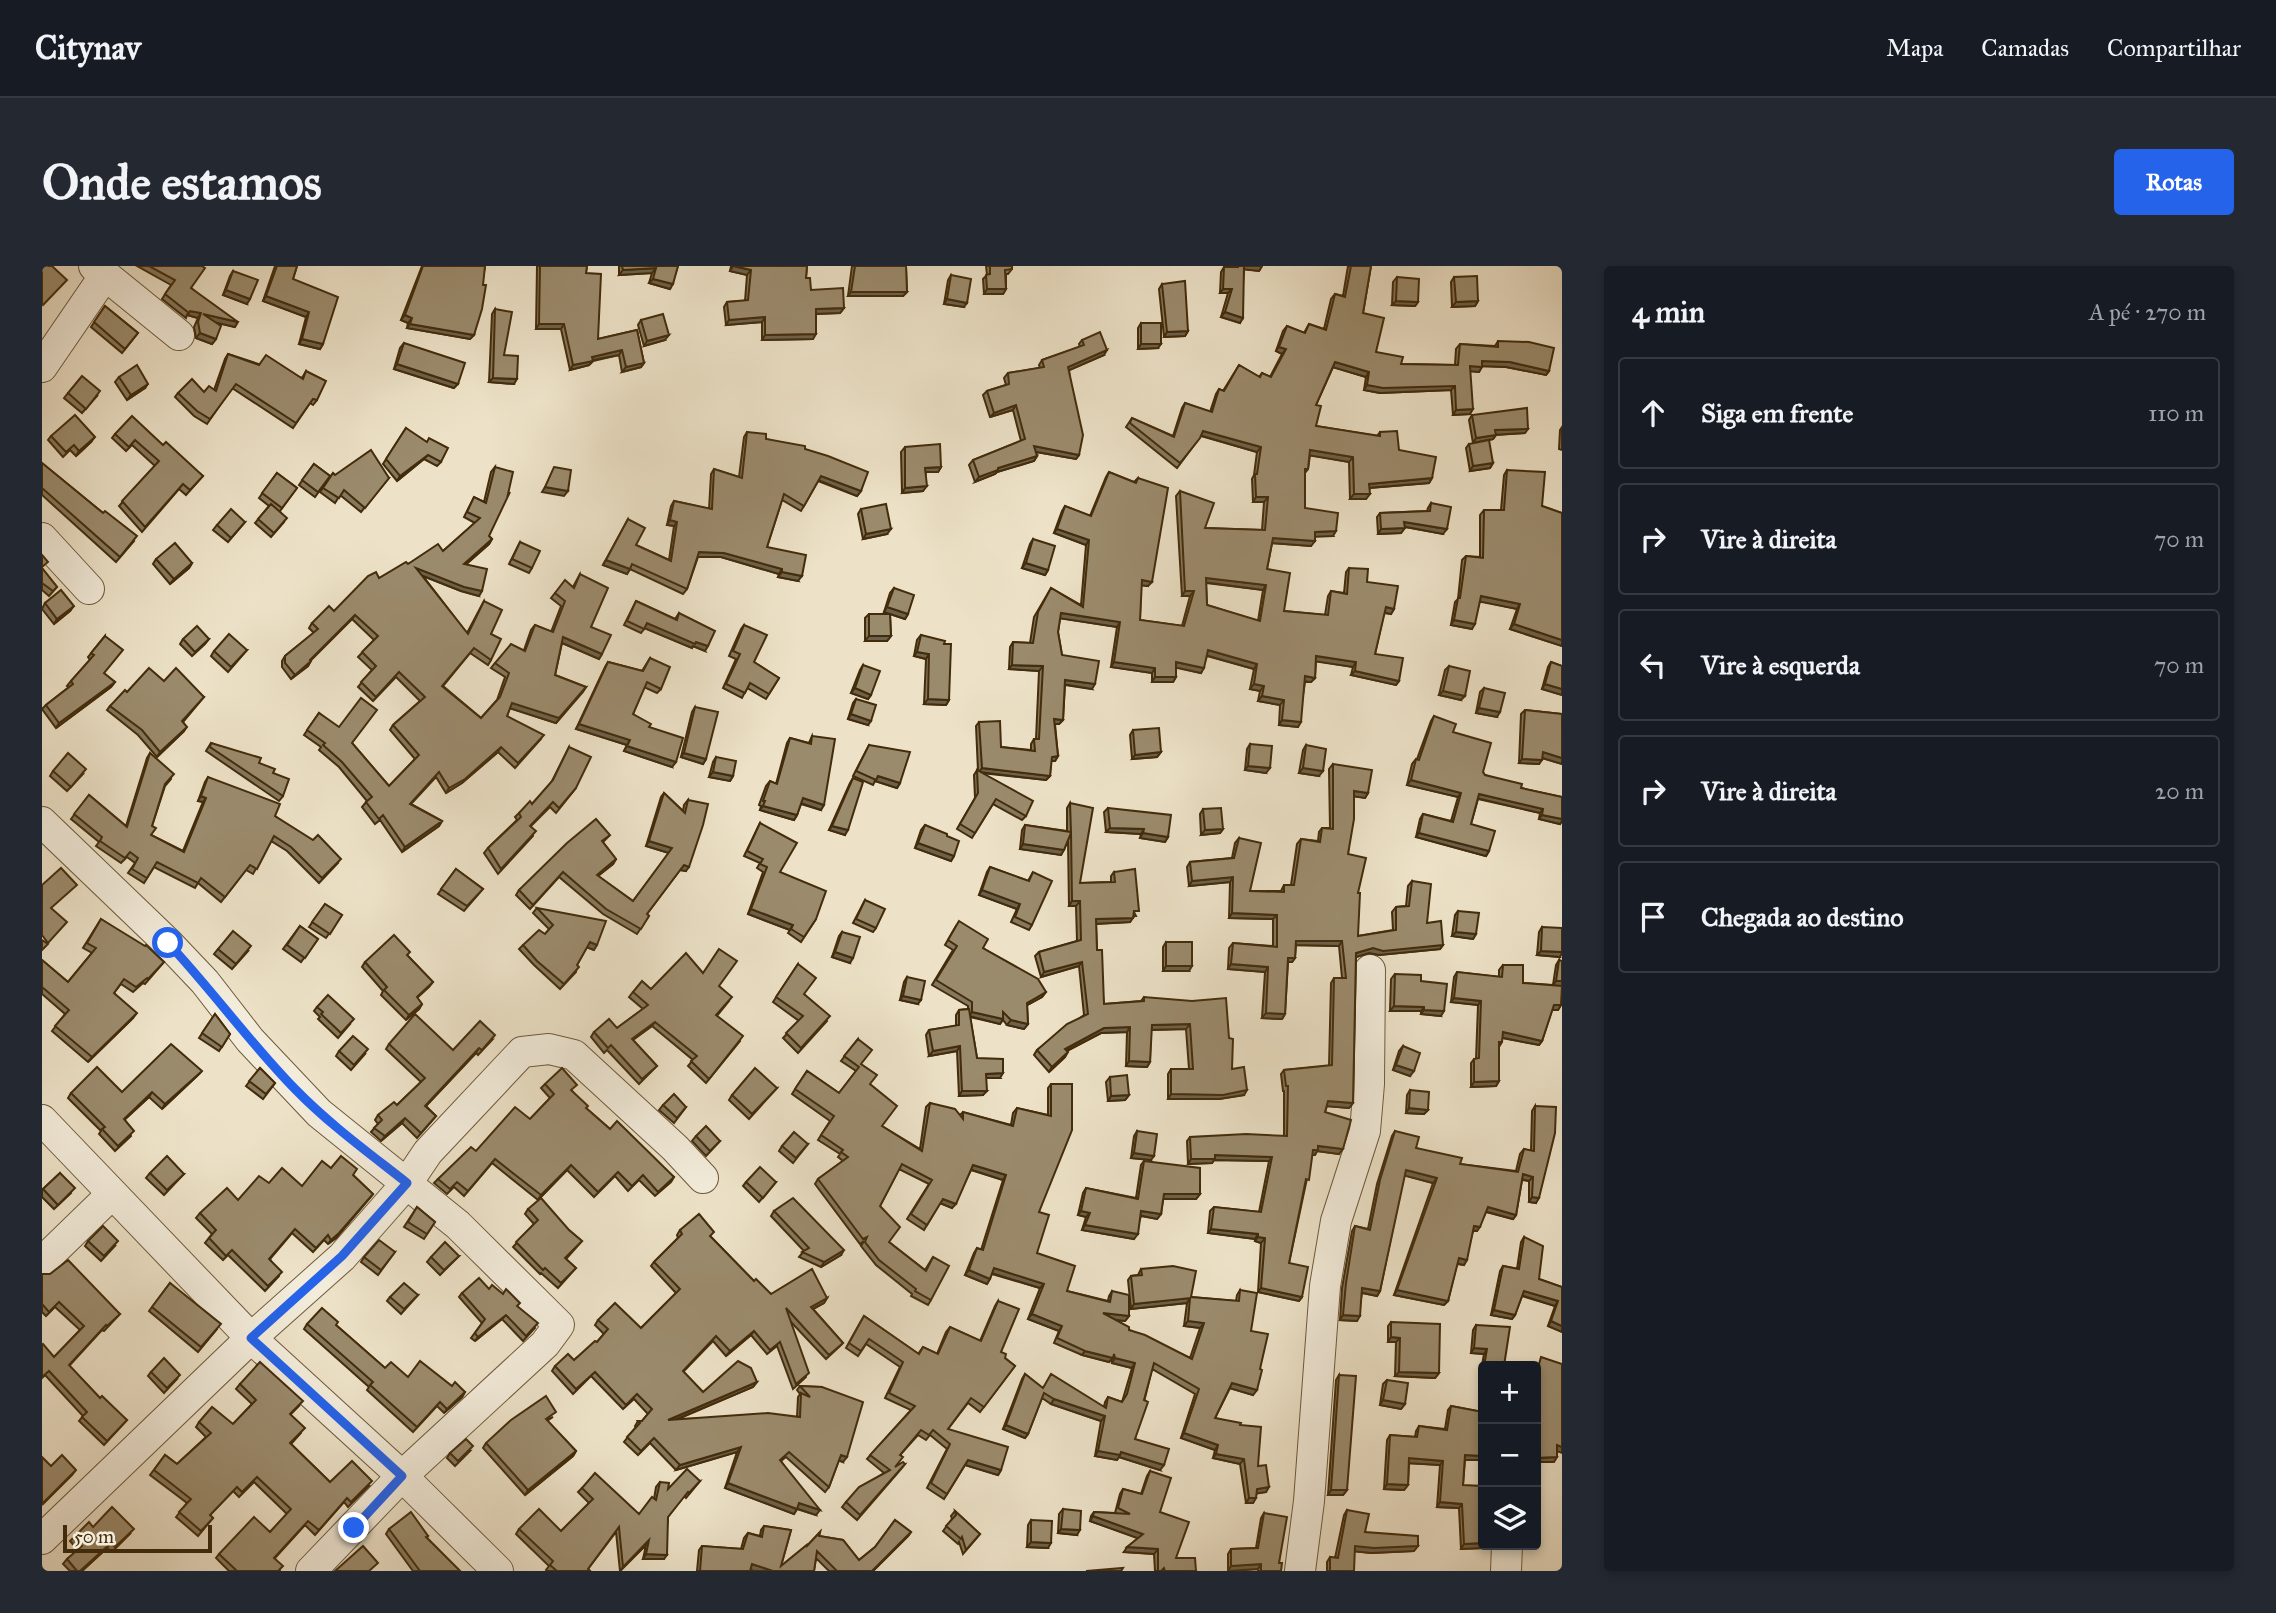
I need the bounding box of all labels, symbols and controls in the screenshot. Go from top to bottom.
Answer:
text: Citynav [35,28,141,68]
text: Mapa [1886,33,1943,63]
text: Camadas [1981,33,2069,63]
text: Compartilhar [2107,33,2241,63]
button: Rotas [2114,149,2234,215]
text: Onde estamos [42,153,322,212]
text: 4 min [1632,294,1705,330]
text: A pé · 270 m [2089,298,2206,326]
icon: ahead [1634,394,1672,432]
text: Siga em frente [1701,397,1853,429]
text: 110 m [2148,399,2204,427]
icon: right [1634,520,1672,558]
text: Vire à direita [1701,523,1837,555]
text: 70 m [2154,525,2204,553]
icon: left [1634,646,1672,684]
text: Vire à esquerda [1701,649,1860,681]
text: 70 m [2154,651,2204,679]
icon: right [1634,772,1672,810]
text: Vire à direita [1701,775,1837,807]
text: 20 m [2155,777,2204,805]
icon: arrive [1634,898,1672,936]
text: Chegada ao destino [1701,901,1904,933]
route start [152,927,183,958]
map controls [1478,1361,1541,1550]
button: + [1478,1361,1541,1424]
button: − [1478,1424,1541,1487]
button: layers [1478,1487,1541,1550]
route end [338,1512,369,1543]
scale bar [63,1522,212,1554]
text: 50 m [74,1525,114,1548]

